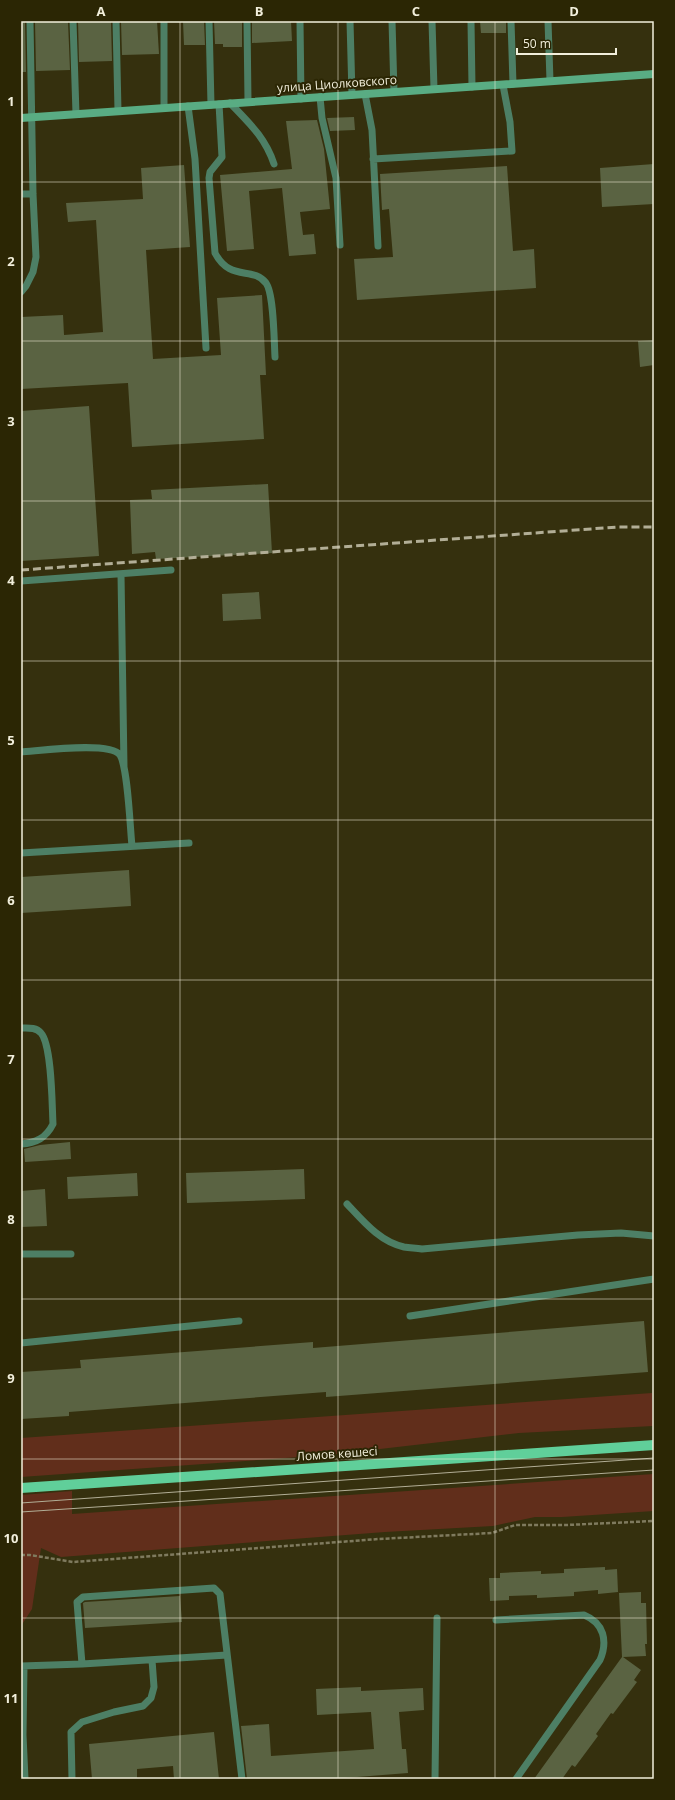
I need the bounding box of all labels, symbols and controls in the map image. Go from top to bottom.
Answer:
text: A [97,2,106,20]
text: B [255,2,264,20]
text: C [412,2,420,20]
text: D [569,2,579,20]
scale bar [517,30,616,56]
text: 50 m [523,35,551,52]
street label: улица Циолковского [276,71,398,96]
text: 1 [7,92,15,110]
text: 2 [7,252,15,270]
text: 3 [7,412,15,430]
text: 4 [7,571,15,589]
text: 5 [7,731,15,749]
text: 6 [7,891,15,909]
text: 7 [7,1050,15,1068]
text: 8 [7,1210,15,1228]
text: 9 [7,1369,15,1387]
street label: Ломов көшесі [296,1442,378,1465]
text: 10 [4,1529,18,1547]
text: 11 [4,1689,18,1707]

